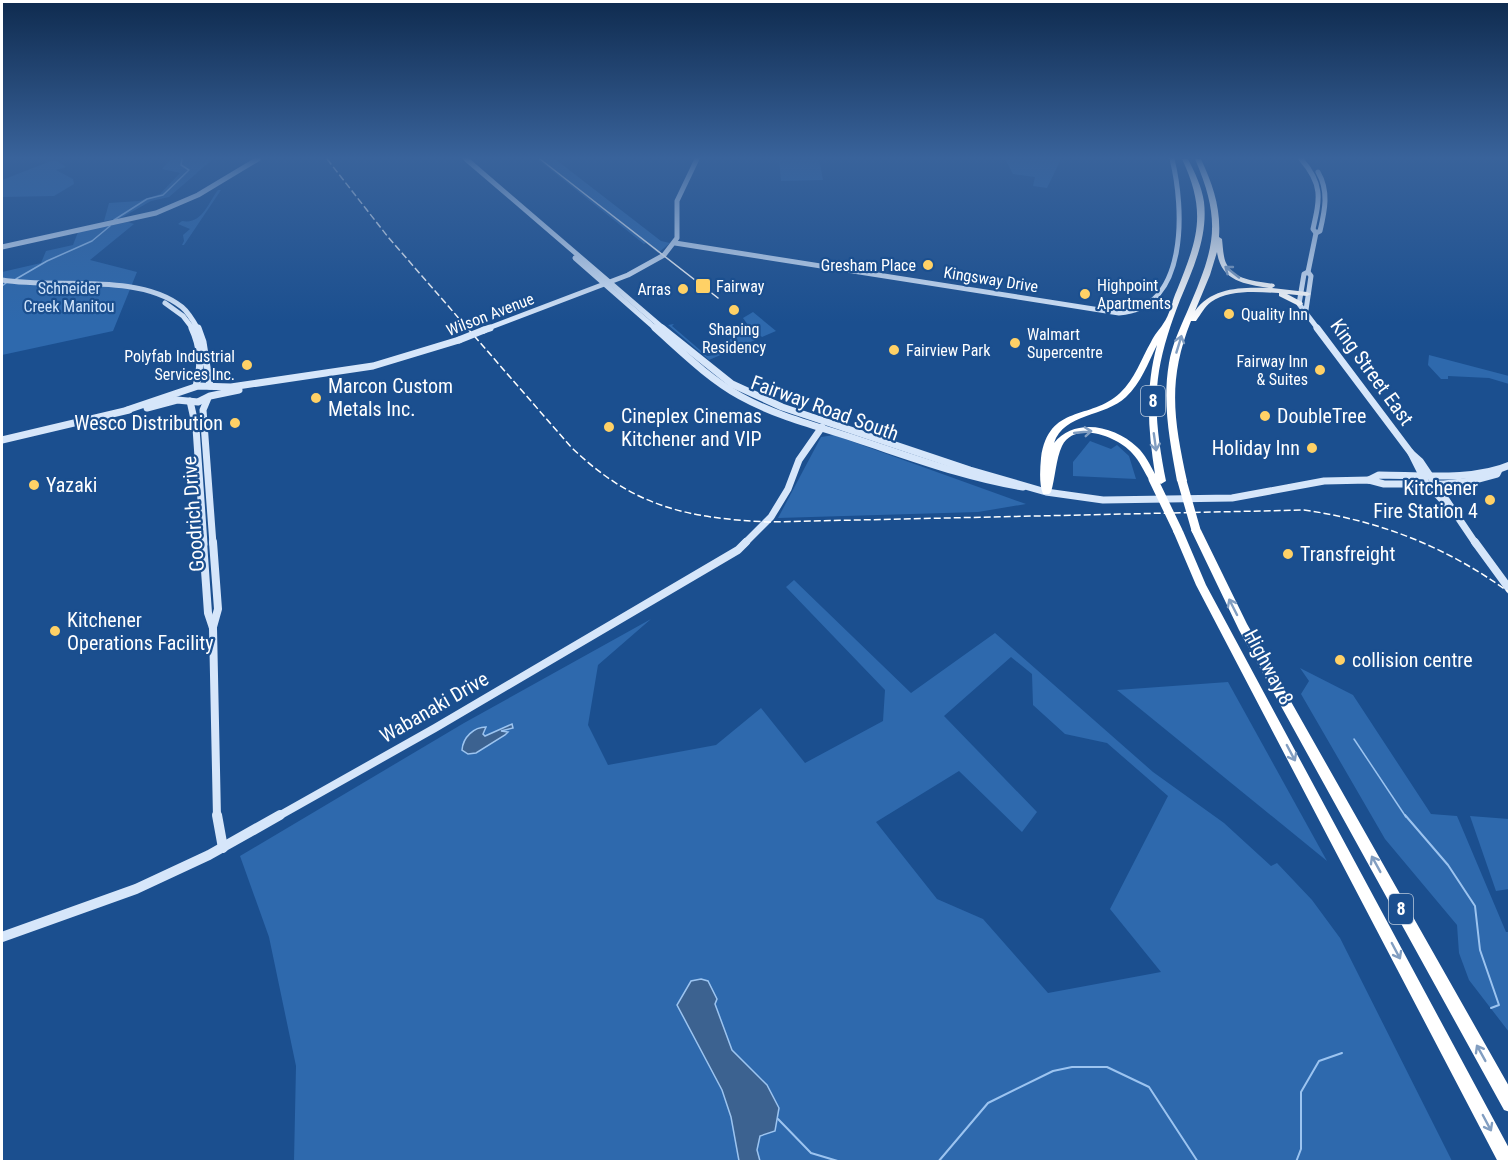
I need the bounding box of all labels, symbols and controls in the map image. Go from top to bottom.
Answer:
place label: Gresham Place [821,256,916,275]
marker: Gresham Place [921,258,935,272]
street label: Kingsway Drive [942,263,1040,296]
one-way arrow [1224,266,1240,279]
place label: Highpoint Apartments [1097,276,1171,313]
marker: Fairway [694,277,712,295]
place label: Fairway [716,277,765,296]
park label: Schneider Creek Manitou [23,279,115,316]
place label: Arras [637,280,671,299]
marker: Arras [676,282,690,296]
marker: Highpoint Apartments [1078,287,1092,301]
street label: Wilson Avenue [444,289,537,340]
marker: Shaping Residency [727,303,741,317]
place label: Quality Inn [1241,305,1308,324]
marker: Quality Inn [1222,307,1236,321]
street label: King Street East [1325,314,1419,430]
place label: Shaping Residency [702,320,766,357]
place label: Walmart Supercentre [1027,325,1103,362]
one-way arrow [1174,335,1185,354]
marker: Walmart Supercentre [1008,336,1022,350]
place label: Fairview Park [906,341,991,360]
marker: Fairview Park [887,343,901,357]
place label: Polyfab Industrial Services Inc. [124,347,235,384]
place label: Fairway Inn & Suites [1236,352,1308,389]
marker: Polyfab Industrial Services Inc. [240,358,254,372]
marker: Fairway Inn & Suites [1313,363,1327,377]
street label: Fairway Road South [748,370,902,446]
place label: Marcon Custom Metals Inc. [328,374,453,421]
road number: 8 [1141,386,1165,416]
marker: Marcon Custom Metals Inc. [309,391,323,405]
place label: Cineplex Cinemas Kitchener and VIP [621,404,762,451]
place label: DoubleTree [1277,404,1366,428]
marker: DoubleTree [1258,409,1272,423]
place label: Wesco Distribution [74,411,223,435]
marker: Wesco Distribution [228,416,242,430]
marker: Cineplex Cinemas Kitchener and VIP [602,420,616,434]
one-way arrow [1073,426,1093,437]
one-way arrow [1150,431,1161,451]
place label: Holiday Inn [1212,436,1300,460]
marker: Holiday Inn [1305,441,1319,455]
street label: Goodrich Drive [177,455,209,573]
place label: Yazaki [46,473,97,497]
place label: Kitchener Fire Station 4 [1373,476,1478,523]
marker: Yazaki [27,478,41,492]
marker: Kitchener Fire Station 4 [1483,493,1497,507]
place label: Transfreight [1300,542,1395,566]
marker: Transfreight [1281,547,1295,561]
one-way arrow [1227,599,1239,617]
place label: Kitchener Operations Facility [67,608,214,655]
marker: Kitchener Operations Facility [48,624,62,638]
street label: Highway 8 [1239,625,1299,709]
place label: collision centre [1352,648,1473,672]
marker: collision centre [1333,653,1347,667]
street label: Wabanaki Drive [375,666,493,748]
one-way arrow [1286,743,1297,761]
one-way arrow [1370,856,1381,874]
road number: 8 [1389,894,1413,924]
one-way arrow [1391,941,1402,959]
one-way arrow [1475,1045,1487,1062]
one-way arrow [1482,1114,1493,1132]

